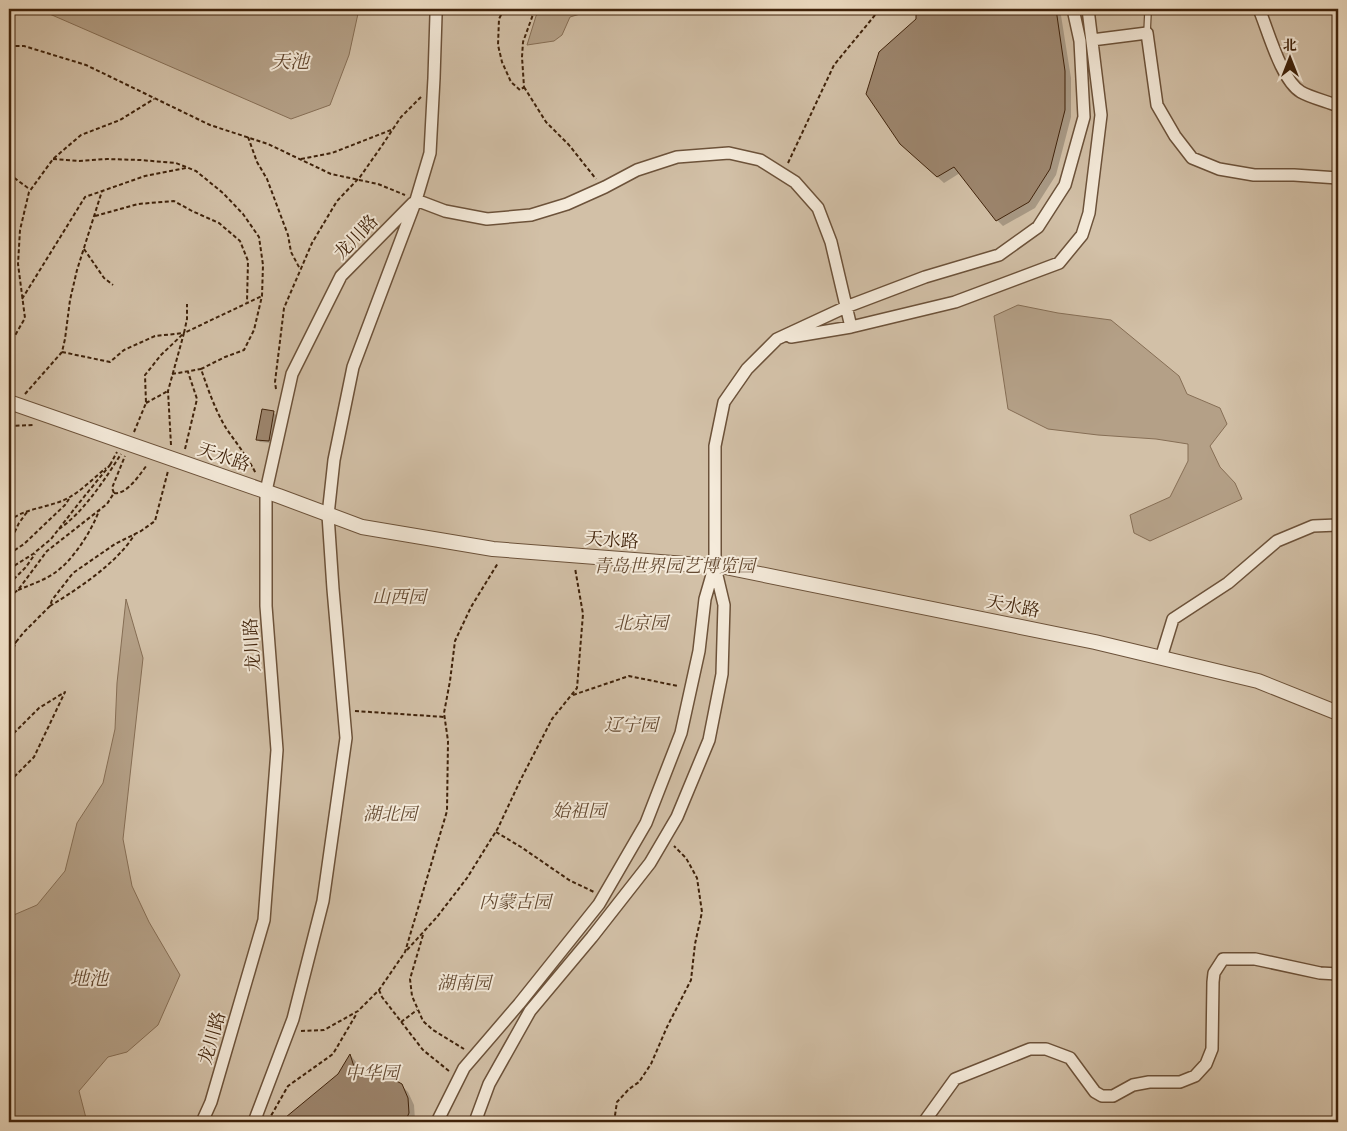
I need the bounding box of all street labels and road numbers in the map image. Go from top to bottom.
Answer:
street label: 龙川路 [329,209,383,264]
street label: 天水路 [195,437,253,476]
street label: 天水路 [584,526,640,553]
street label: 天水路 [984,589,1042,622]
street label: 龙川路 [238,617,265,673]
street label: 龙川路 [193,1009,230,1067]

